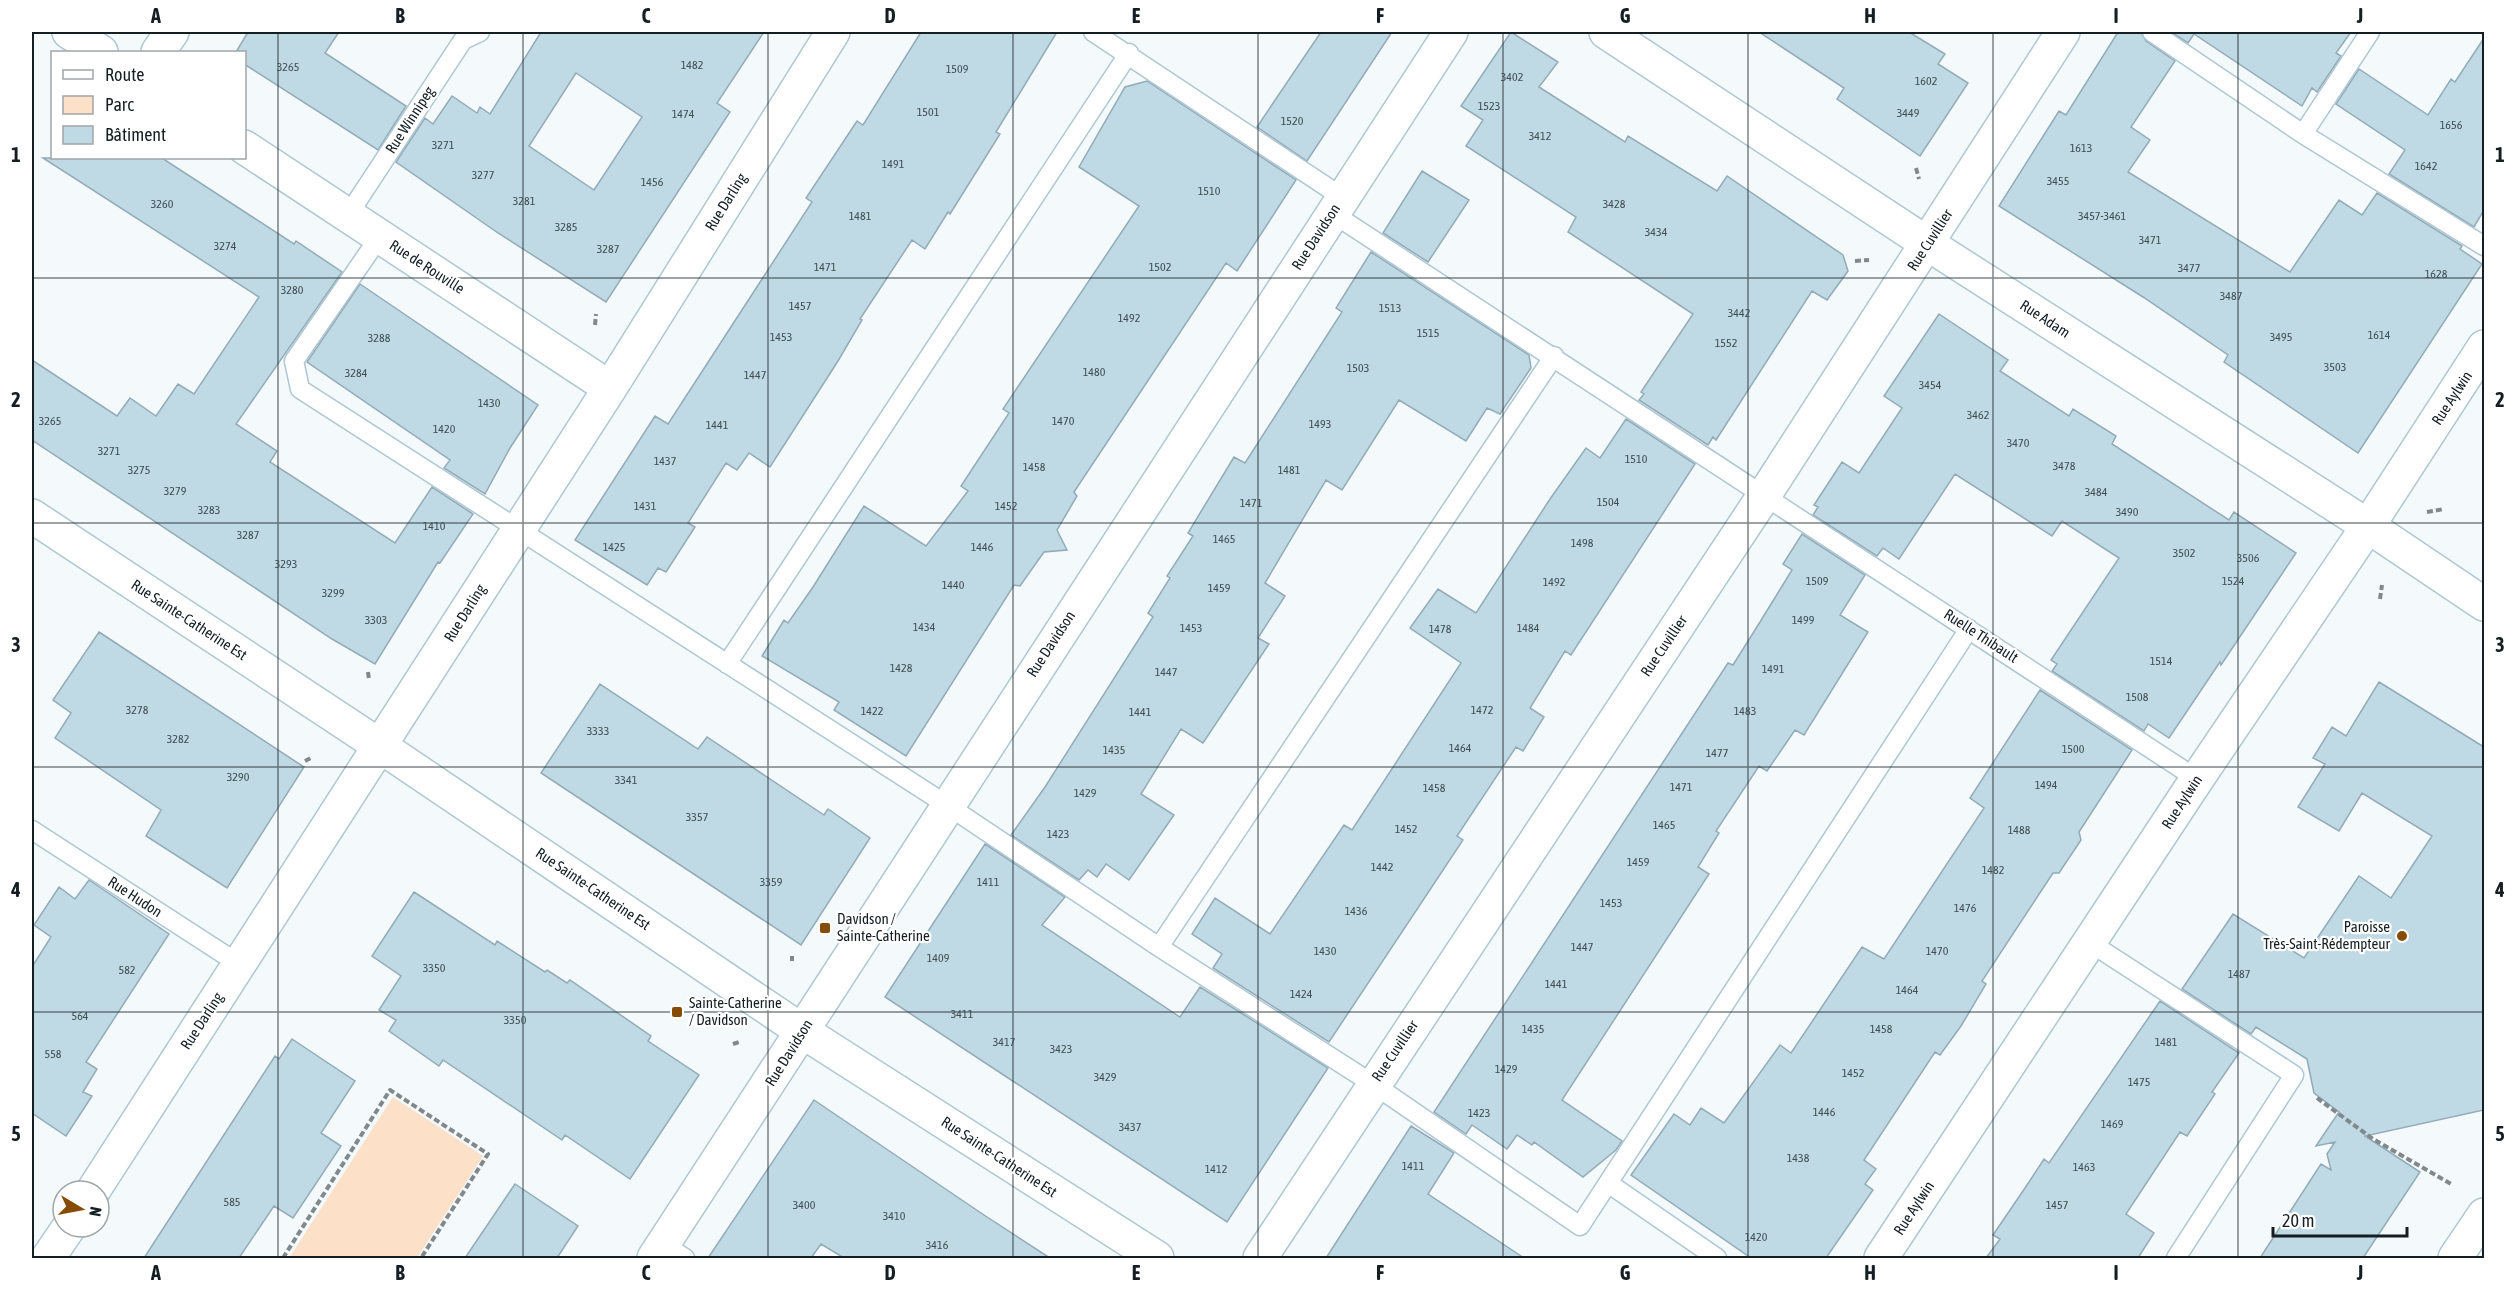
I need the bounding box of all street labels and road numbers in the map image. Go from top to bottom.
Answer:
street label: Rue Winnipeg [382,83,438,156]
street label: Rue Darling [701,169,750,234]
street label: Rue Davidson [1288,200,1343,273]
street label: Rue Cuvillier [1903,205,1956,274]
street label: Rue de Rouville [387,236,468,297]
street label: Rue Adam [2017,296,2073,341]
street label: Rue Aylwin [2428,368,2475,428]
street label: Rue Sainte-Catherine Est [128,576,250,663]
street label: Rue Darling [440,580,489,645]
street label: Ruelle Thibault [1941,605,2021,666]
street label: Rue Davidson [1023,607,1078,680]
street label: Rue Cuvillier [1637,612,1690,679]
street label: Rue Aylwin [2158,772,2205,832]
street label: Rue Sainte-Catherine Est [533,844,654,933]
street label: Rue Hudon [105,873,165,920]
street label: Rue Darling [177,989,227,1052]
street label: Rue Davidson [761,1016,816,1089]
street label: Rue Cuvillier [1368,1017,1421,1084]
street label: Rue Sainte-Catherine Est [938,1113,1060,1200]
street label: Rue Aylwin [1890,1178,1937,1238]

